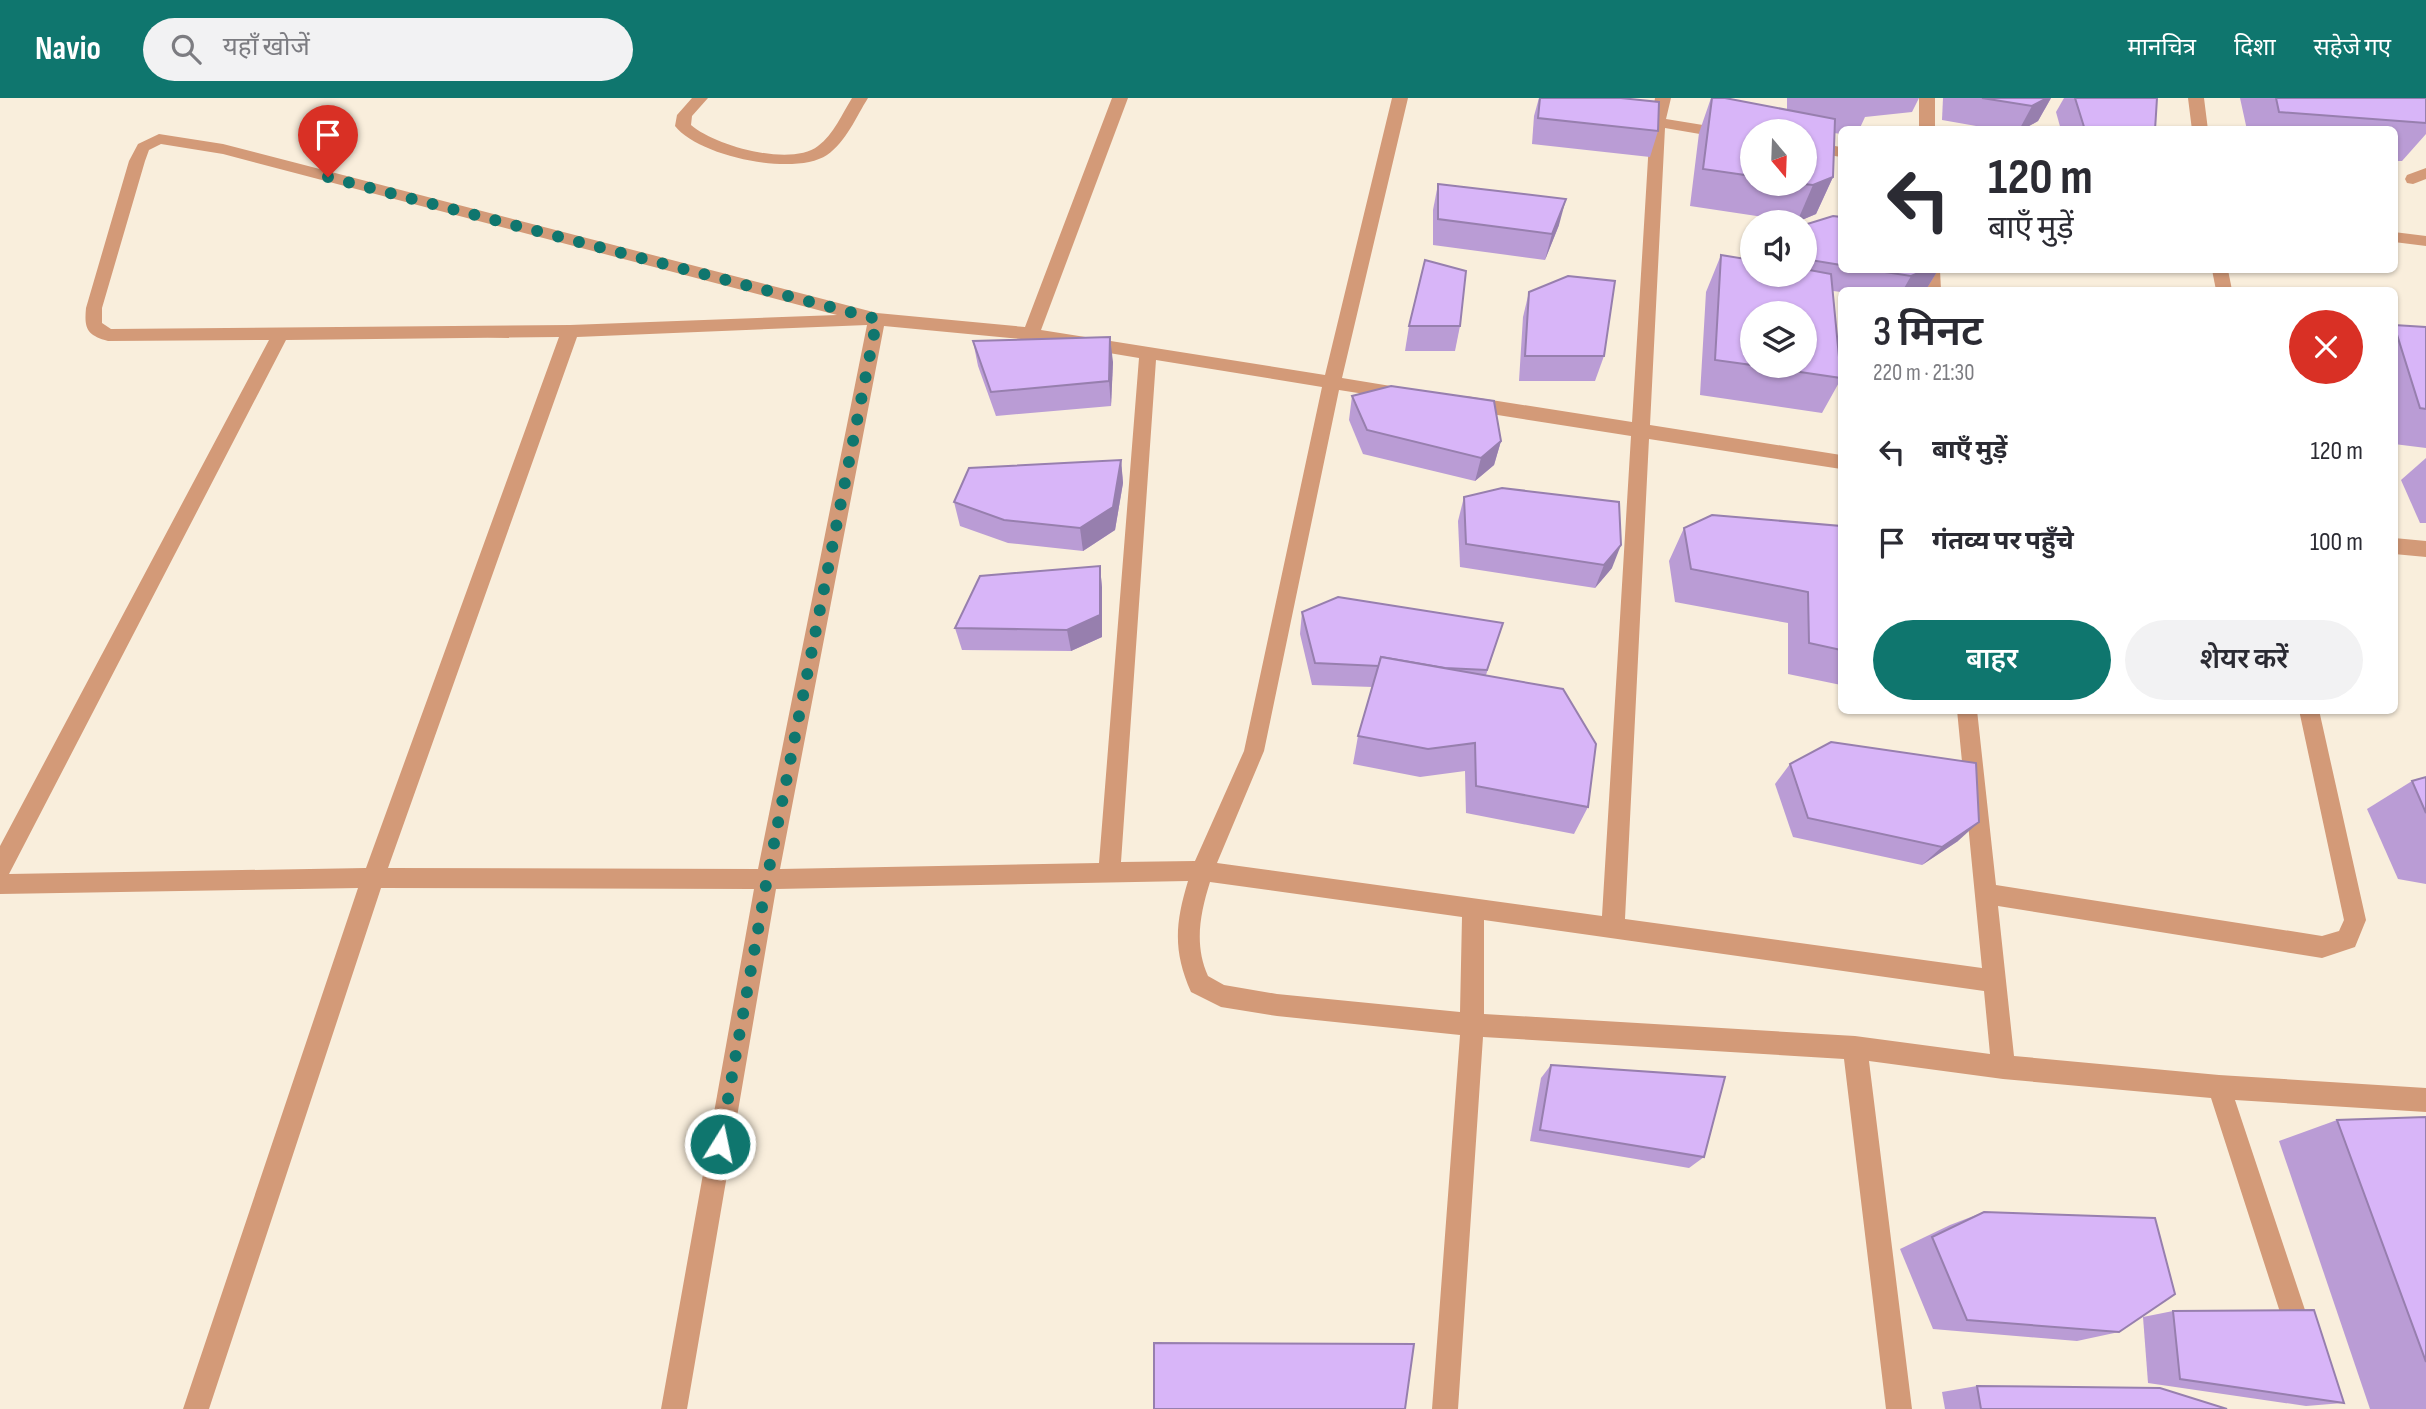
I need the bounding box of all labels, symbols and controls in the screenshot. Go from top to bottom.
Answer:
search box [143,18,633,81]
text: Navio [35,29,101,69]
icon: search [167,30,205,68]
text: यहाँ खोजें [223,32,310,63]
text: मानचित्र [2128,33,2196,62]
text: दिशा [2234,33,2276,62]
text: सहेजे गए [2314,33,2391,62]
pin [298,105,358,177]
icon: arrive [309,116,347,154]
north arrow [1740,119,1816,196]
map controls [1740,119,1817,378]
text: 120 m [1988,149,2093,208]
icon: left [1873,154,1964,245]
text: बाएँ मुड़ें [1988,209,2074,248]
button: sound [1740,210,1817,287]
button: layers [1740,301,1817,378]
text: 3 मिनट [1873,307,1983,358]
button: close [2289,310,2363,384]
text: 220 m · 21:30 [1873,359,1974,387]
icon: left [1873,433,1911,471]
text: बाएँ मुड़ें [1932,435,2007,466]
text: 120 m [2310,436,2363,467]
icon: arrive [1873,524,1911,562]
text: गंतव्य पर पहुँचे [1932,526,2074,557]
text: 100 m [2310,527,2363,558]
button: बाहर [1873,620,2111,700]
button: शेयर करें [2125,620,2363,700]
position arrow [683,1107,757,1181]

